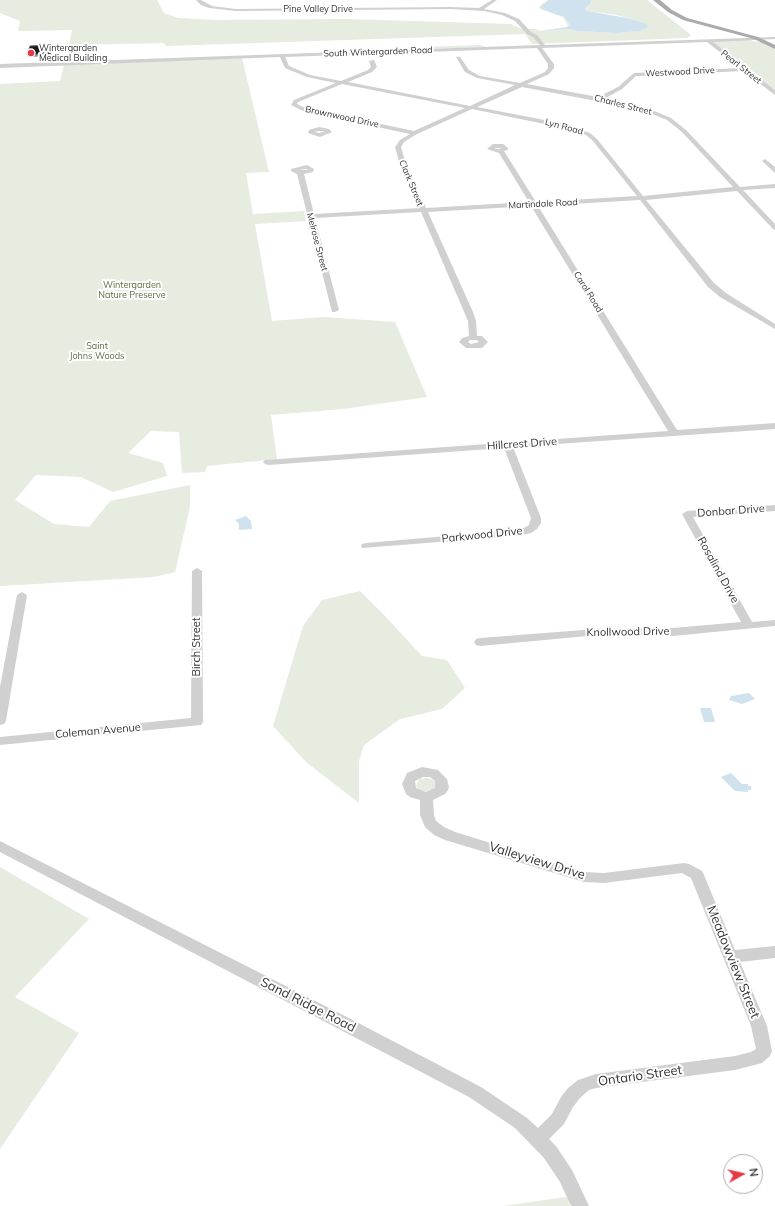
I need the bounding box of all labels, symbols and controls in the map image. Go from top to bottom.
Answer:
street label: Pine Valley Drive [283,4,353,14]
place label: Wintergarden Medical Building [39,43,107,64]
street label: South Wintergarden Road [323,45,433,59]
marker: Wintergarden Medical Building [26,48,36,58]
street label: Pearl Street [719,48,763,86]
street label: Westwood Drive [645,65,715,79]
street label: Charles Street [593,93,653,117]
street label: Brownwood Drive [304,104,380,130]
street label: Lyn Road [544,117,584,137]
street label: Clark Street [396,158,426,208]
street label: Martindale Road [508,197,578,211]
street label: Melrose Street [304,212,330,272]
street label: Carol Road [571,270,605,314]
park label: Wintergarden Nature Preserve [98,280,166,301]
park label: Saint Johns Woods [69,341,125,362]
street label: Hillcrest Drive [486,435,558,453]
street label: Donbar Drive [697,502,765,520]
street label: Parkwood Drive [441,524,523,546]
street label: Rosalind Drive [694,535,742,605]
street label: Birch Street [190,617,204,677]
street label: Knollwood Drive [586,625,670,639]
street label: Coleman Avenue [55,721,141,741]
street label: Valleyview Drive [487,839,587,883]
street label: Meadowview Street [703,903,763,1021]
street label: Sand Ridge Road [258,974,358,1036]
street label: Ontario Street [597,1062,683,1090]
north arrow [723,1154,763,1194]
text: N [746,1167,761,1178]

